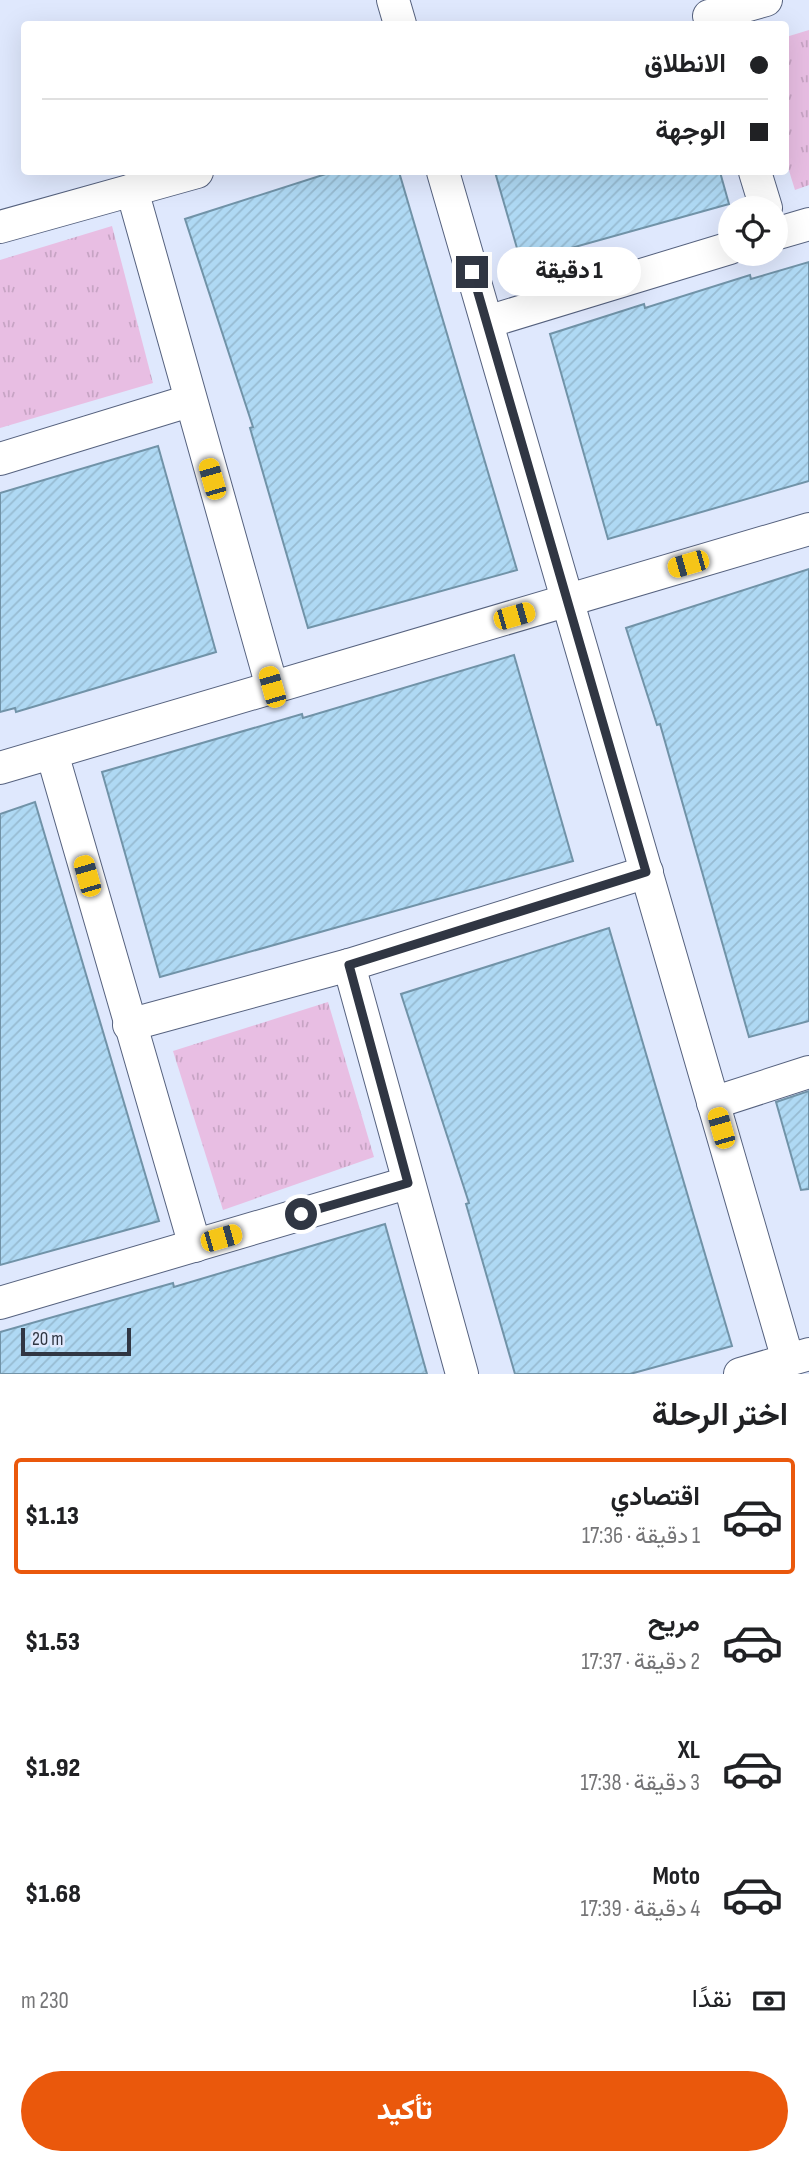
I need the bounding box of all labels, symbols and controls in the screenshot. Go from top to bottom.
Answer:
text: الانطلاق [644,49,726,80]
text: الوجهة [655,116,726,147]
map controls [718,196,788,266]
button: locate [718,196,788,266]
callout: 1 دقيقة [496,247,640,296]
route end [456,256,488,288]
text: 1 دقيقة [535,257,603,285]
car [197,456,228,502]
car [665,548,712,580]
car [491,600,538,632]
car [257,664,288,710]
car [72,853,103,899]
car [706,1105,737,1151]
route start [285,1198,317,1230]
car [198,1222,245,1254]
scale bar [21,1325,131,1357]
text: 20 m [32,1328,64,1351]
text: اختر الرحلة [652,1396,788,1435]
text: اقتصادي [611,1482,700,1513]
icon: car [721,1485,784,1548]
text: $1.13 [25,1501,79,1532]
text: 1 دقيقة · 17:36 [582,1522,700,1550]
text: مريح [648,1608,700,1639]
icon: car [721,1611,784,1674]
text: $1.53 [25,1627,80,1658]
text: 2 دقيقة · 17:37 [582,1648,700,1676]
text: XL [678,1735,700,1766]
icon: car [721,1737,784,1800]
text: $1.92 [25,1753,80,1784]
text: 3 دقيقة · 17:38 [580,1769,700,1797]
text: Moto [652,1861,700,1892]
icon: car [721,1863,784,1926]
text: $1.68 [25,1879,81,1910]
text: 4 دقيقة · 17:39 [580,1895,700,1923]
icon: cash [750,1982,788,2020]
text: نقدًا [692,1984,732,2015]
text: 230 m [21,1987,69,2015]
button: تأكيد [21,2071,788,2151]

